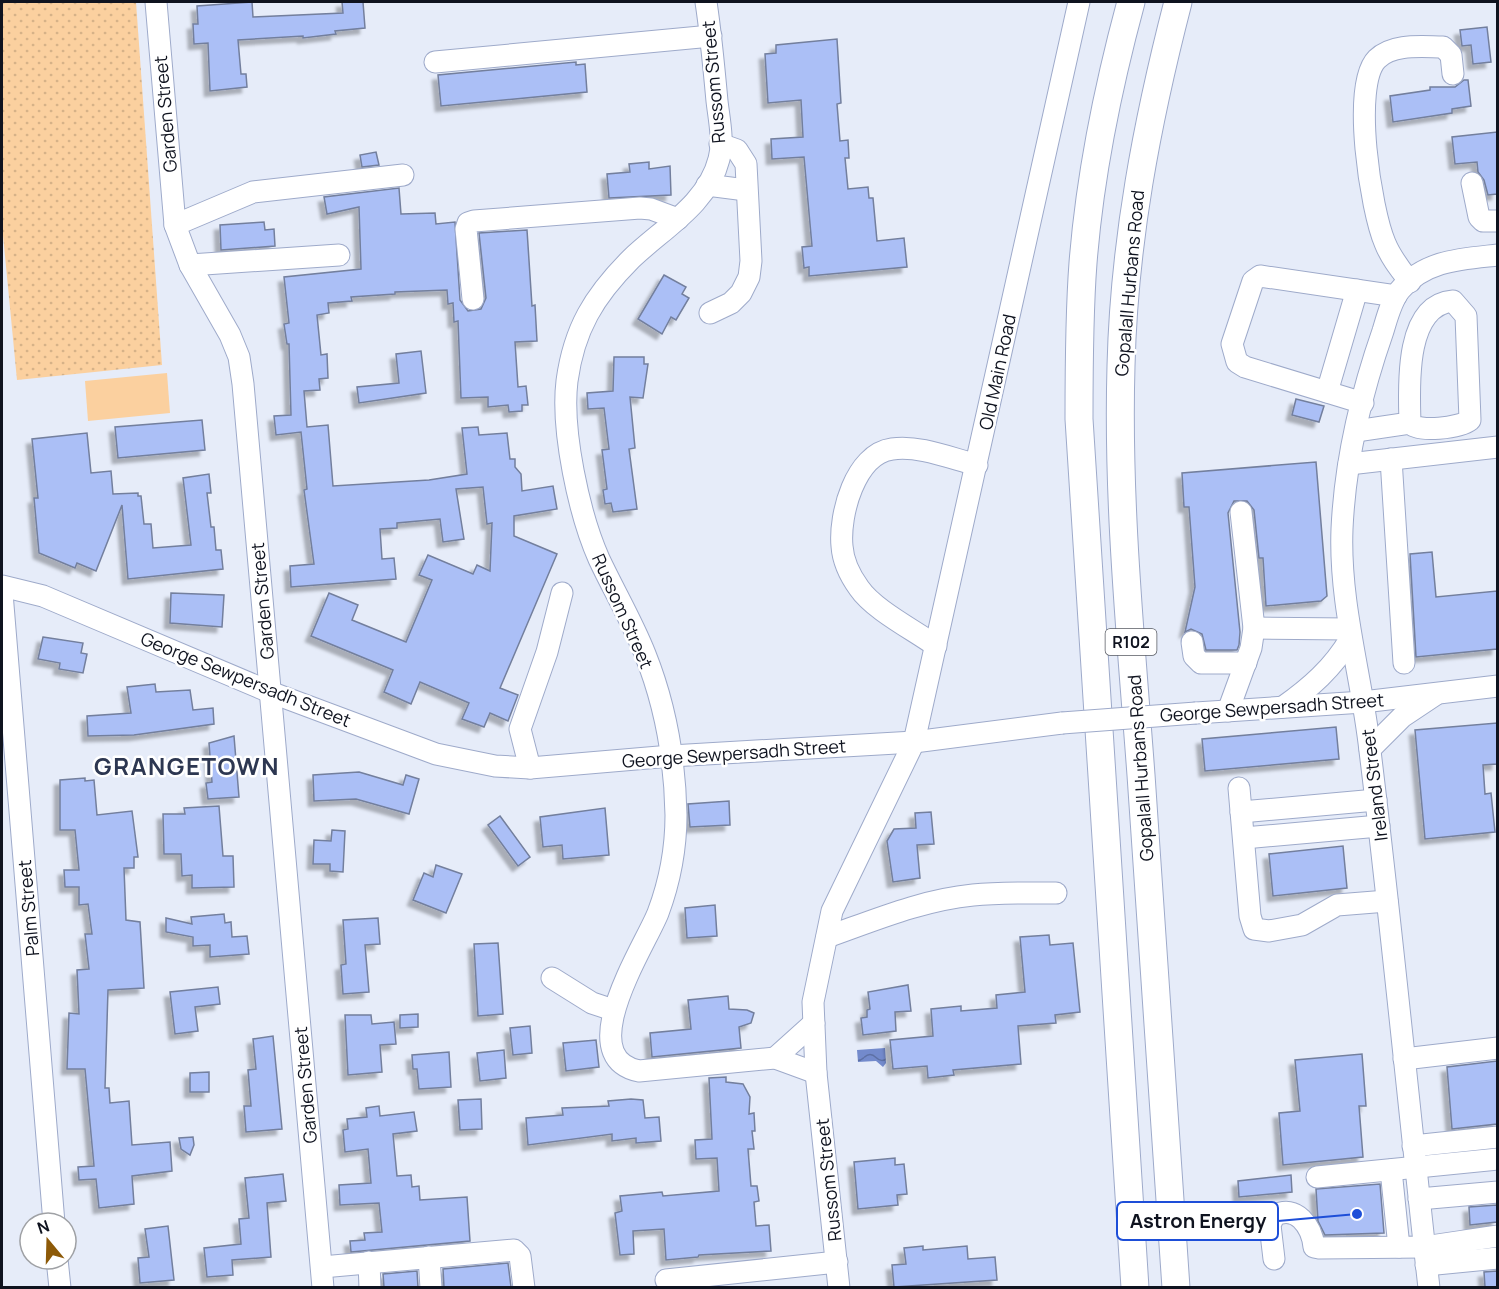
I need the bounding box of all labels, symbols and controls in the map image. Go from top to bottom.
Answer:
street label: Russom Street [696,20,730,144]
street label: Garden Street [148,55,182,173]
street label: Gopalall Hurbans Road [1109,189,1149,377]
street label: Old Main Road [973,312,1021,432]
street label: Garden Street [245,542,279,660]
street label: Russom Street [587,550,659,672]
street label: George Sewpersadh Street [137,626,355,732]
road number: R102 [1106,629,1156,655]
street label: Gopalall Hurbans Road [1122,674,1158,862]
street label: George Sewpersadh Street [1159,687,1385,727]
street label: Ireland Street [1355,727,1393,843]
street label: George Sewpersadh Street [621,733,847,773]
district label: GRANGETOWN [94,749,280,782]
street label: Palm Street [12,859,44,957]
street label: Garden Street [288,1026,322,1144]
street label: Russom Street [810,1117,846,1243]
callout: Astron Energy [1117,1202,1278,1240]
text: Astron Energy [1130,1207,1267,1234]
north arrow [18,1211,78,1271]
text: N [34,1215,52,1239]

